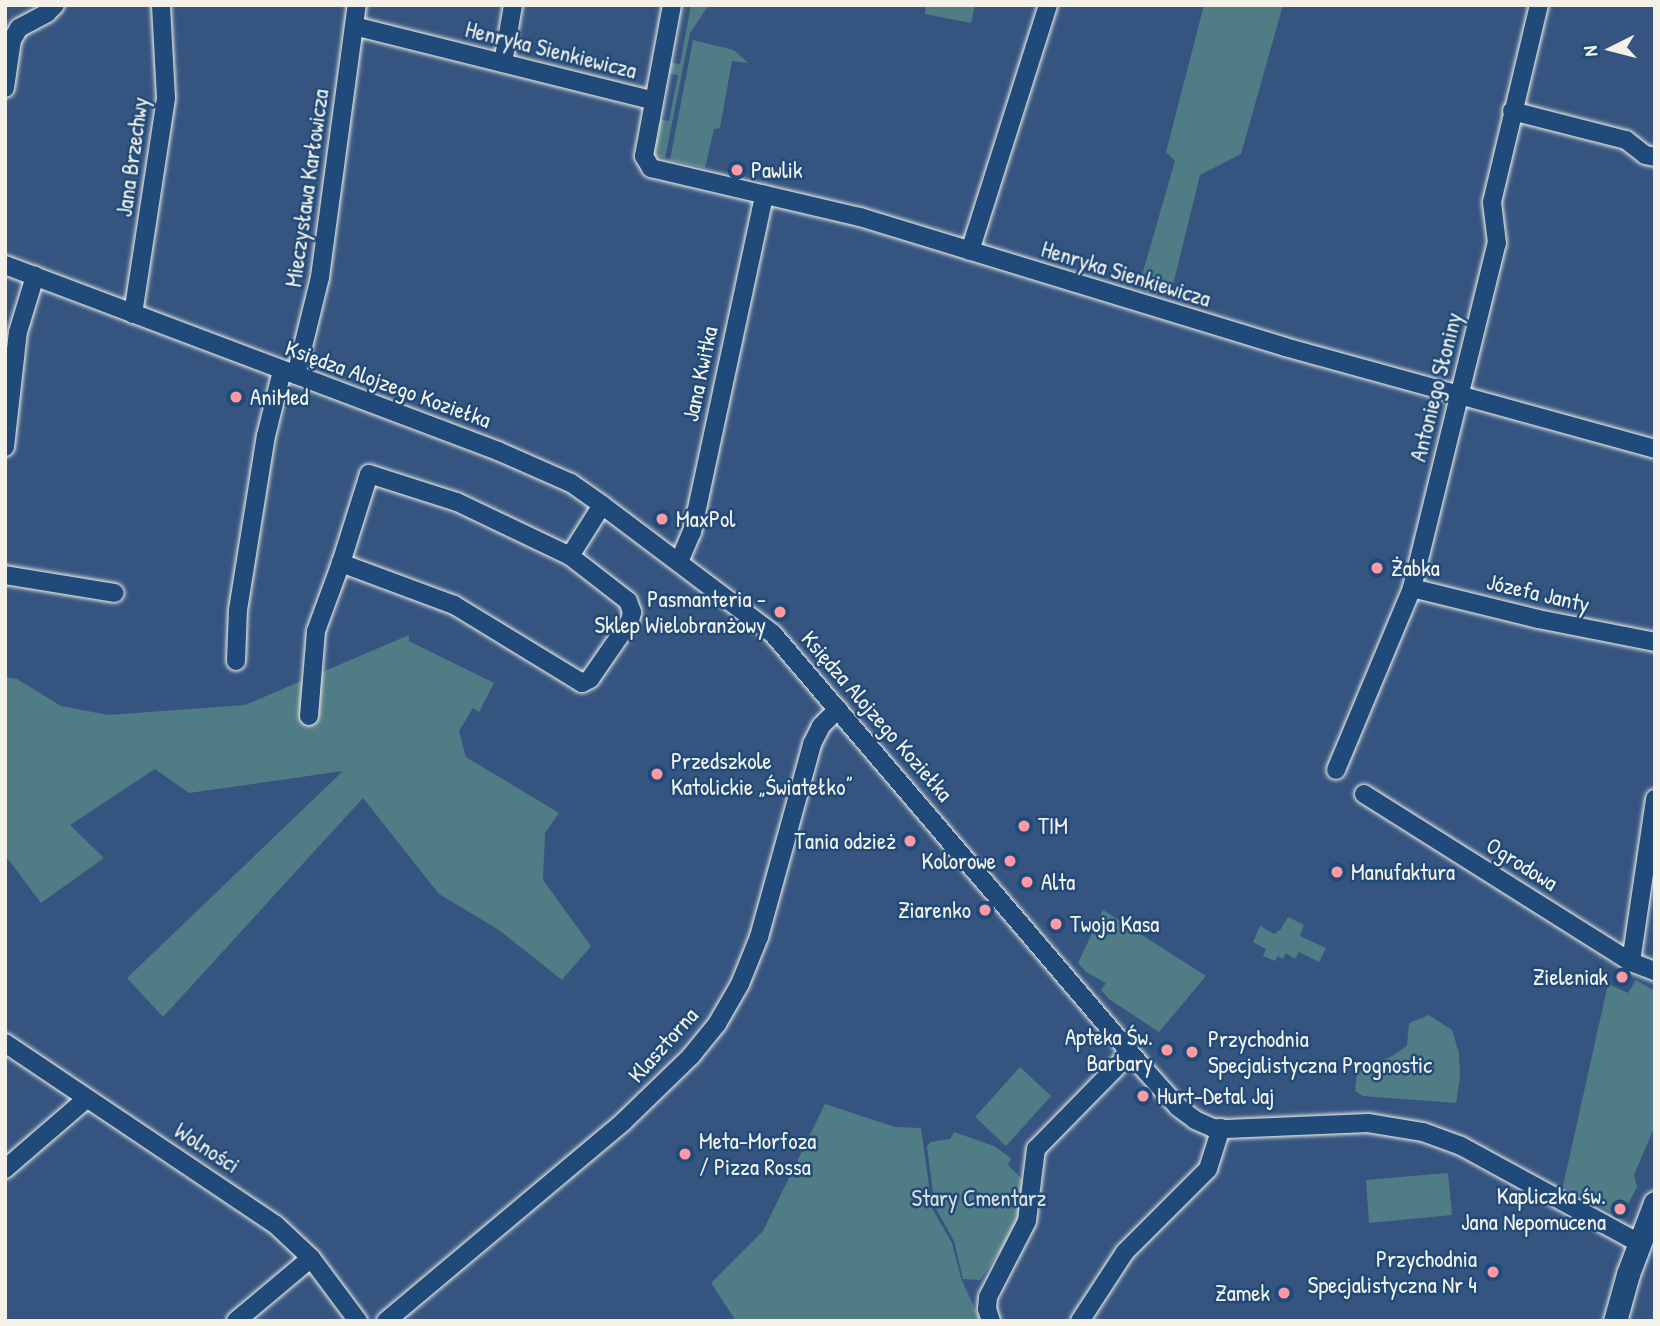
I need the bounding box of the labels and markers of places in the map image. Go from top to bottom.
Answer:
place label: Pawlik [751,156,803,184]
marker: Pawlik [729,162,745,178]
place label: AniMed [250,383,309,411]
marker: AniMed [228,389,244,405]
place label: MaxPol [676,505,735,533]
marker: MaxPol [654,511,670,527]
place label: Żabka [1391,554,1440,582]
marker: Żabka [1369,560,1385,576]
place label: Pasmanteria - Sklep Wielobranżowy [594,585,766,639]
marker: Pasmanteria - Sklep Wielobranżowy [772,604,788,620]
place label: Przedszkole Katolickie „Światełko” [671,747,852,801]
marker: Przedszkole Katolickie „Światełko” [649,766,665,782]
place label: TIM [1038,812,1068,840]
marker: TIM [1016,818,1032,834]
place label: Tania odzież [794,827,896,855]
marker: Tania odzież [902,833,918,849]
place label: Kolorowe [921,847,996,875]
marker: Kolorowe [1002,853,1018,869]
place label: Manufaktura [1351,858,1455,886]
marker: Manufaktura [1329,864,1345,880]
place label: Alta [1041,868,1075,896]
marker: Alta [1019,874,1035,890]
place label: Ziarenko [898,896,971,924]
marker: Ziarenko [977,902,993,918]
place label: Twoja Kasa [1070,910,1159,938]
marker: Twoja Kasa [1048,916,1064,932]
place label: Zieleniak [1533,963,1608,991]
marker: Zieleniak [1614,969,1630,985]
place label: Apteka Św. Barbary [1065,1023,1153,1077]
place label: Przychodnia Specjalistyczna Prognostic [1208,1025,1432,1079]
marker: Apteka Św. Barbary [1159,1042,1175,1058]
marker: Przychodnia Specjalistyczna Prognostic [1182,1042,1202,1062]
place label: Hurt-Detal Jaj [1157,1082,1274,1110]
marker: Hurt-Detal Jaj [1135,1088,1151,1104]
place label: Meta-Morfoza / Pizza Rossa [699,1127,816,1181]
marker: Meta-Morfoza / Pizza Rossa [677,1146,693,1162]
place label: Kapliczka św. Jana Nepomucena [1461,1182,1606,1236]
marker: Kapliczka św. Jana Nepomucena [1612,1201,1628,1217]
place label: Przychodnia Specjalistyczna Nr 4 [1308,1245,1477,1299]
marker: Przychodnia Specjalistyczna Nr 4 [1483,1262,1503,1282]
place label: Zamek [1215,1279,1270,1307]
marker: Zamek [1276,1285,1292,1301]

